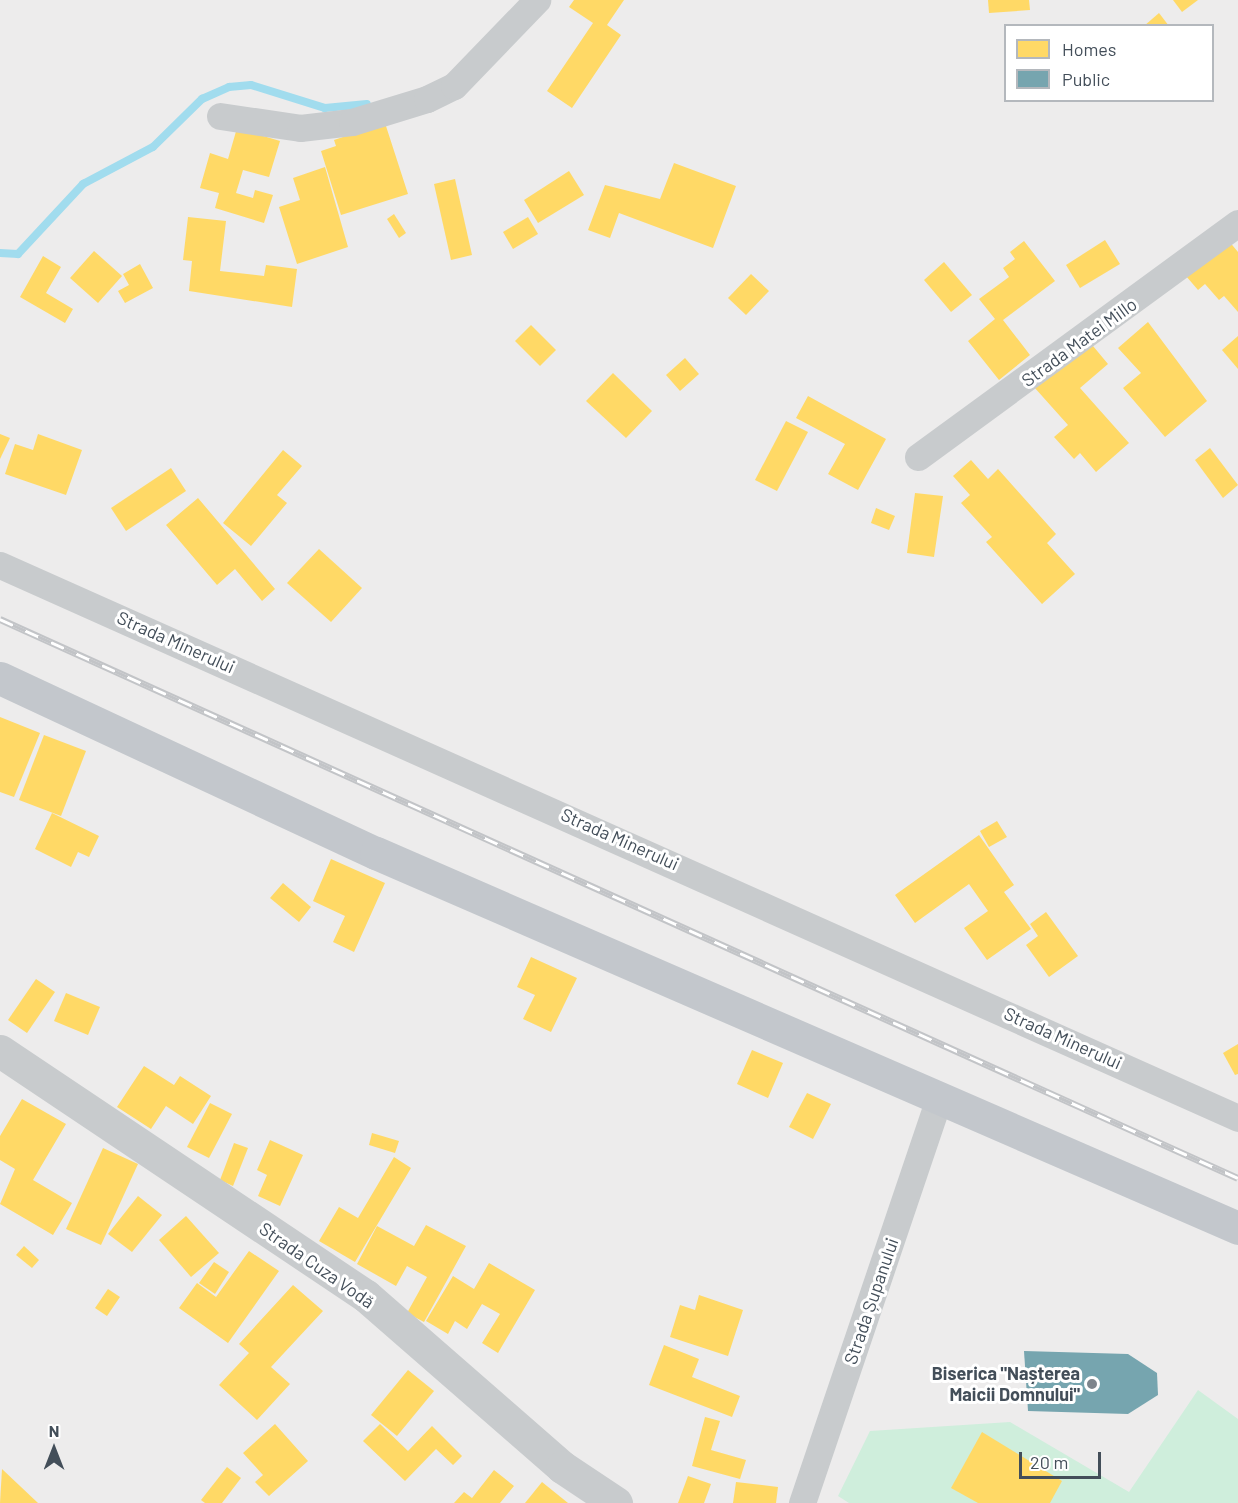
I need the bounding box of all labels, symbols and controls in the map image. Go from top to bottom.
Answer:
legend [1004,24,1214,102]
text: Homes [1062,38,1116,60]
text: Public [1062,68,1110,90]
street label: Strada Matei Millo [1017,293,1141,391]
street label: Strada Minerului [114,606,238,678]
street label: Strada Minerului [558,803,682,875]
street label: Strada Minerului [1001,1002,1125,1074]
street label: Strada Cuza Vodă [255,1217,379,1313]
street label: Strada Șupanului [839,1235,903,1367]
place label: Biserica "Nașterea Maicii Domnului" [932,1363,1080,1406]
marker: Biserica "Nașterea Maicii Domnului" [1085,1377,1099,1391]
north arrow [24,1419,84,1479]
text: N [49,1421,59,1440]
scale bar [1022,1440,1104,1478]
text: 20 m [1030,1451,1068,1473]

